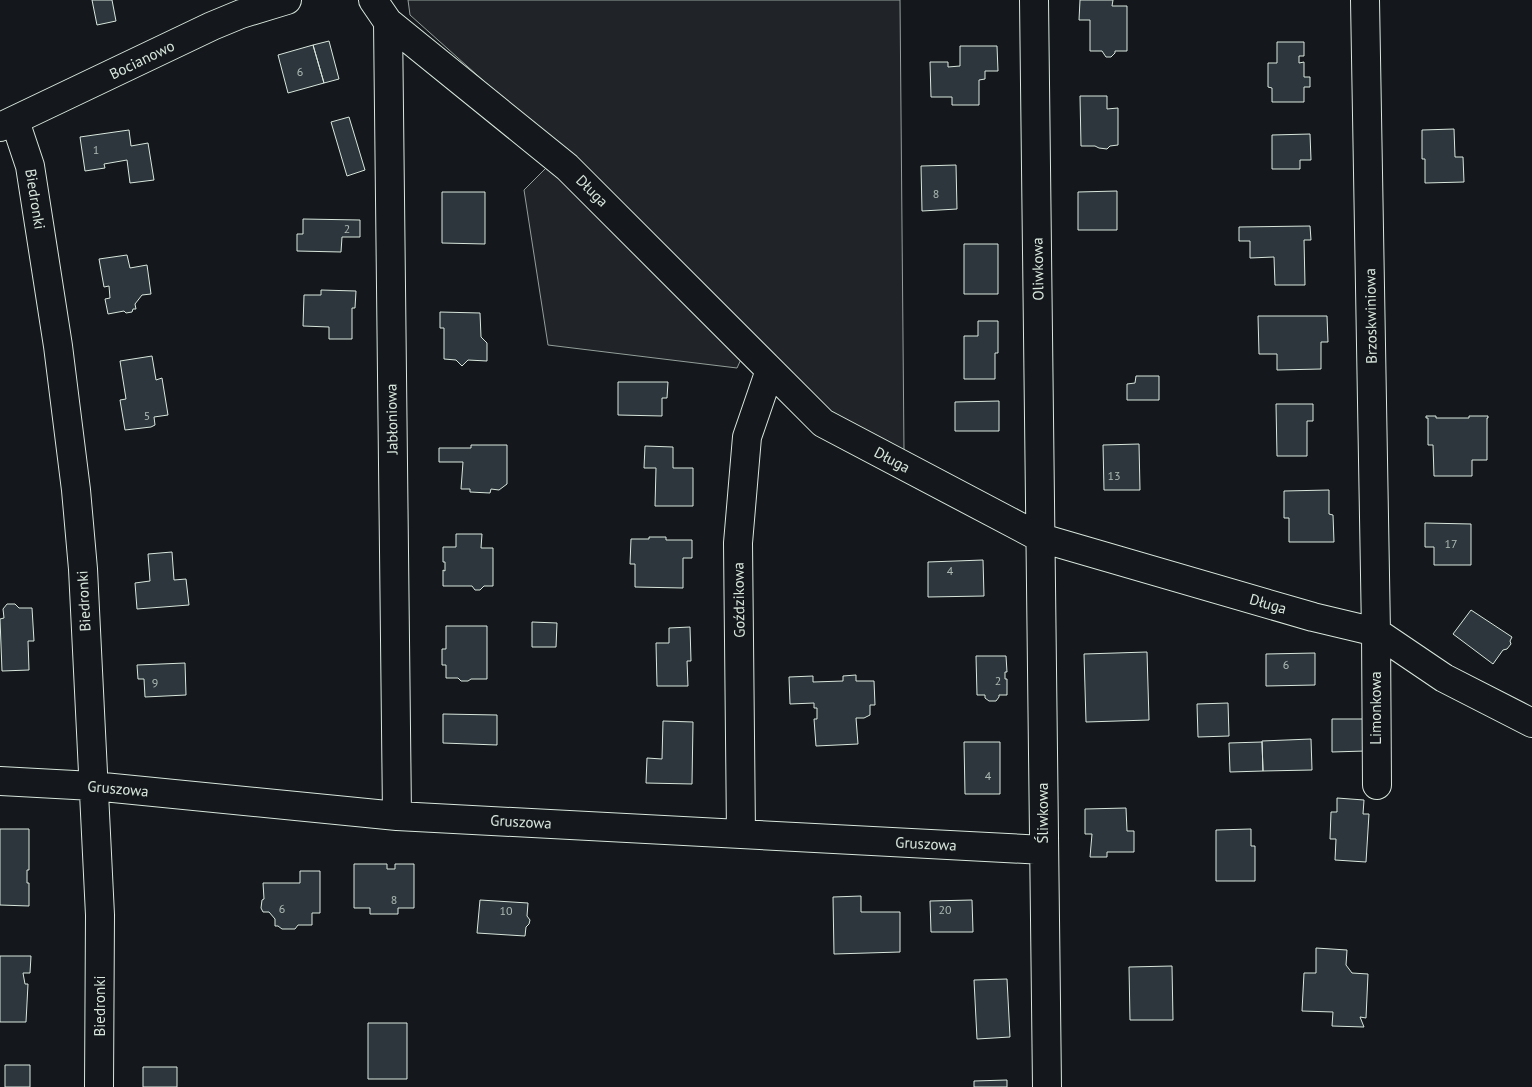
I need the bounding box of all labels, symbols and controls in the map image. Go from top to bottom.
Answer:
street label: Bocianowo [106,36,177,83]
house number: 6 [297,64,303,79]
house number: 1 [93,142,99,157]
street label: Biedronki [21,167,50,231]
street label: Długa [572,171,612,211]
house number: 8 [933,186,939,201]
house number: 2 [344,221,350,236]
street label: Oliwkowa [1027,237,1048,301]
street label: Brzoskwiniowa [1360,268,1381,364]
street label: Jabłoniowa [381,383,402,456]
house number: 5 [144,408,150,423]
street label: Długa [871,442,913,477]
house number: 13 [1107,468,1121,483]
house number: 17 [1444,536,1458,551]
street label: Goździkowa [728,562,749,638]
house number: 4 [947,563,954,578]
street label: Biedronki [72,570,95,632]
street label: Długa [1247,589,1289,618]
house number: 6 [1283,657,1289,672]
street label: Limonkowa [1366,671,1385,745]
house number: 2 [995,673,1001,688]
house number: 9 [152,675,158,690]
house number: 4 [985,768,992,783]
street label: Gruszowa [87,776,150,801]
street label: Śliwkowa [1033,783,1052,843]
street label: Gruszowa [490,810,552,833]
street label: Gruszowa [895,832,957,855]
house number: 8 [391,892,397,907]
house number: 6 [279,901,285,916]
house number: 20 [938,902,952,917]
house number: 10 [499,903,513,918]
street label: Biedronki [90,975,109,1037]

